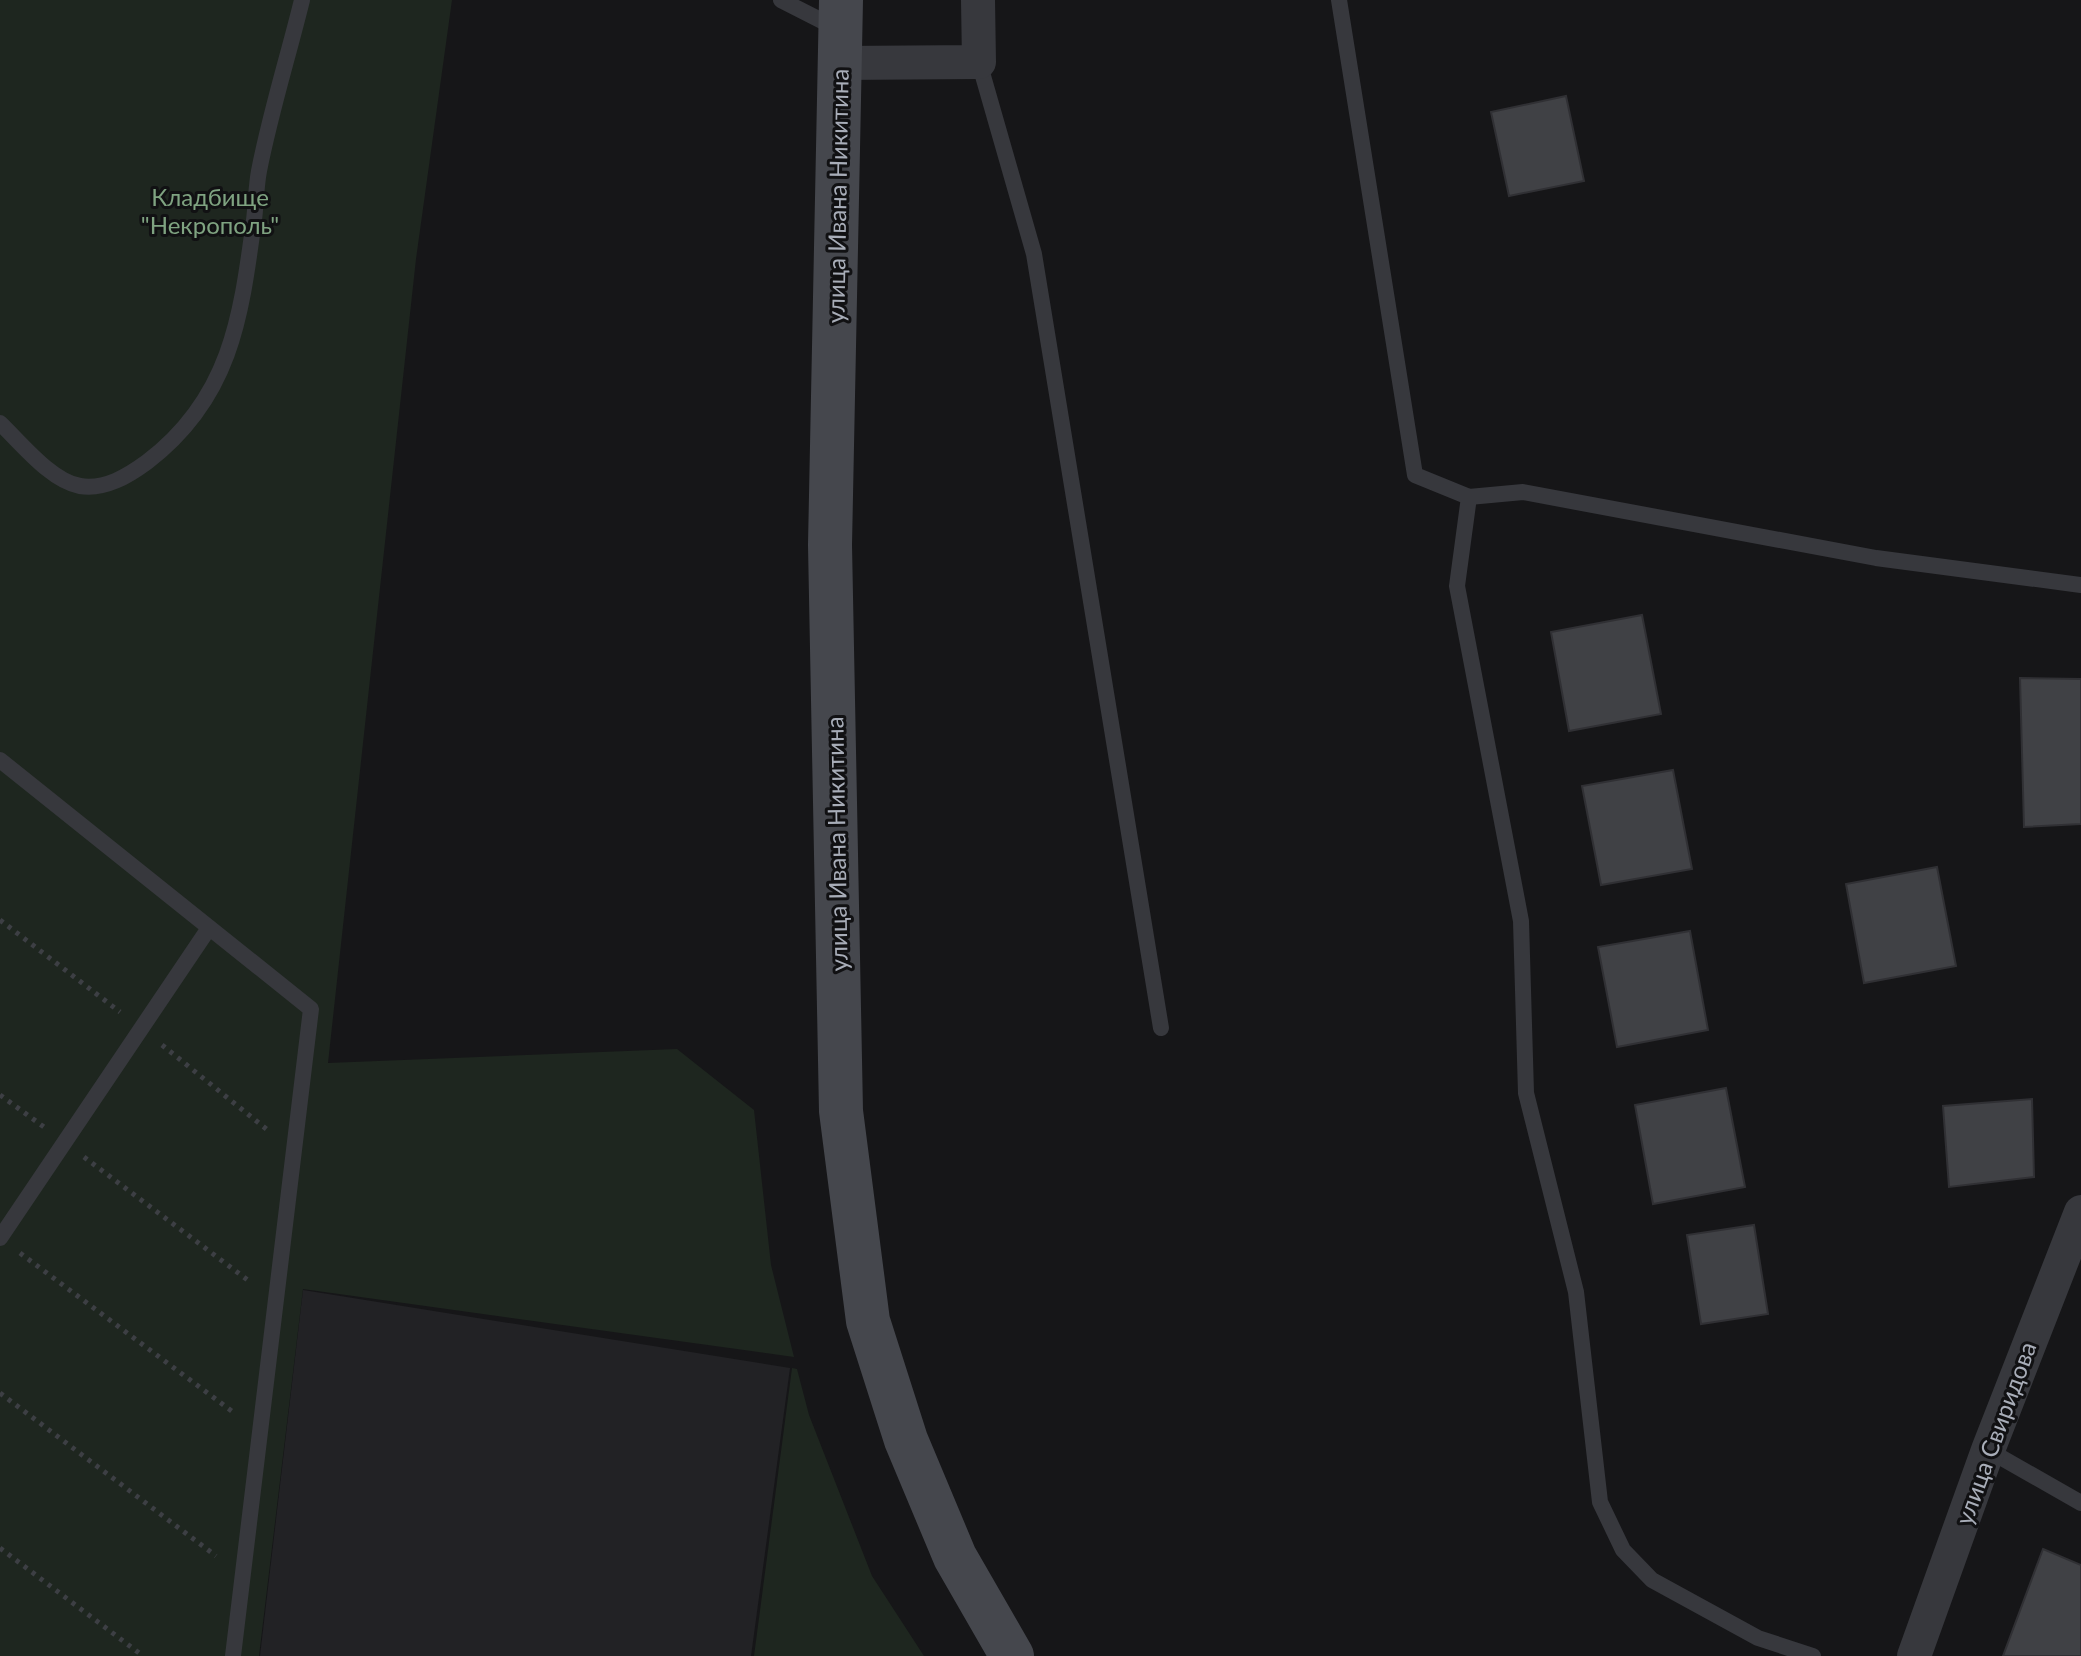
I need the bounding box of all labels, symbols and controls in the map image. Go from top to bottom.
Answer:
street label: улица Ивана Никитина [820,68,854,324]
park label: Кладбище "Некрополь" [141,182,279,239]
street label: улица Ивана Никитина [819,716,853,972]
street label: улица Свиридова [1948,1337,2042,1529]

